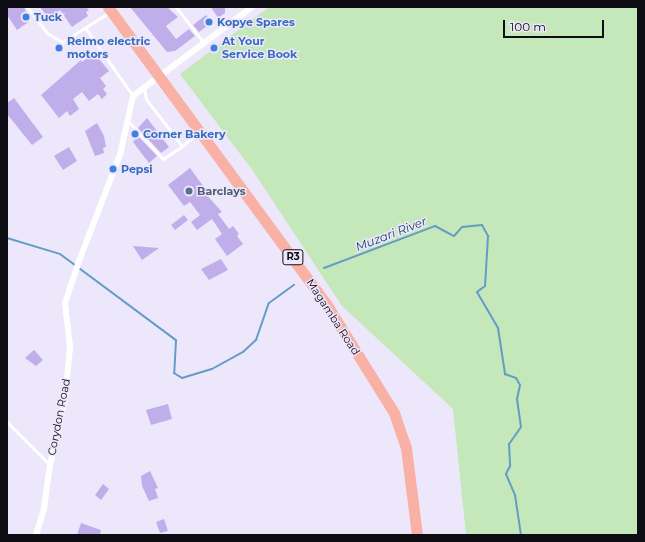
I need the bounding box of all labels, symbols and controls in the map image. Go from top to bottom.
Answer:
place label: Tuck [34,10,62,24]
marker: Tuck [21,12,31,22]
scale bar [505,12,606,38]
place label: Kopye Spares [217,15,295,29]
marker: Kopye Spares [204,17,214,27]
text: 100 m [510,19,546,34]
place label: Relmo electric motors [67,35,150,61]
place label: At Your Service Book [222,35,297,61]
marker: Relmo electric motors [54,43,64,53]
marker: At Your Service Book [209,43,219,53]
place label: Corner Bakery [143,127,226,141]
marker: Corner Bakery [130,129,140,139]
place label: Pepsi [121,162,153,176]
marker: Pepsi [108,164,118,174]
place label: Barclays [197,184,246,198]
marker: Barclays [184,186,194,196]
water label: Muzari River [353,214,429,254]
road number: R3 [282,249,304,265]
street label: Magamba Road [303,276,363,358]
street label: Corydon Road [45,377,73,457]

